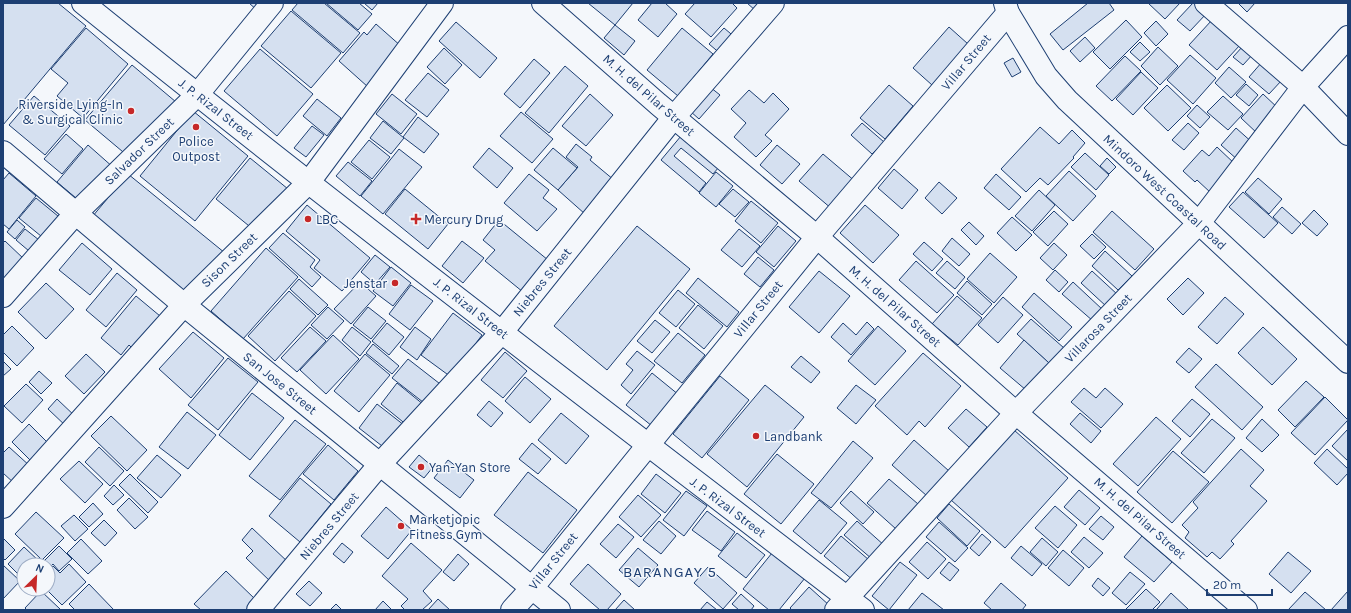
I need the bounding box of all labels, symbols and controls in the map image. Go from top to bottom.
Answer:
street label: Villar Street [938,31,994,93]
street label: M. H. del Pilar Street [600,51,698,139]
street label: J. P. Rizal Street [176,75,256,143]
place label: Riverside Lying-In & Surgical Clinic [18,97,123,127]
marker: Riverside Lying-In & Surgical Clinic [126,106,136,116]
street label: Salvador Street [101,114,177,188]
marker: Police Outpost [191,122,201,132]
street label: Mindoro West Coastal Road [1100,131,1230,253]
place label: Police Outpost [172,134,220,164]
place label: LBC [316,212,338,227]
place label: Mercury Drug [424,212,504,227]
marker: LBC [303,214,313,224]
marker: Mercury Drug [411,214,421,224]
street label: Sison Street [198,229,260,291]
street label: Niebres Street [510,245,574,319]
street label: M. H. del Pilar Street [846,262,944,350]
street label: J. P. Rizal Street [431,274,511,342]
place label: Jenstar [344,276,387,291]
street label: Villar Street [730,277,786,341]
marker: Jenstar [390,278,400,288]
street label: Villarosa Street [1061,290,1135,366]
street label: San Jose Street [240,349,320,417]
place label: Landbank [764,429,823,444]
marker: Landbank [751,431,761,441]
place label: Yan-Yan Store [429,460,511,475]
marker: Yan-Yan Store [416,462,426,472]
street label: J. P. Rizal Street [687,474,769,540]
street label: M. H. del Pilar Street [1091,474,1189,562]
street label: Niebres Street [296,489,362,563]
place label: Marketjopic Fitness Gym [409,512,482,542]
marker: Marketjopic Fitness Gym [396,521,406,531]
street label: Villar Street [525,529,581,593]
north arrow [16,557,56,597]
text: N [34,561,46,576]
district label: BARANGAY 5 [623,563,717,581]
scale bar [1207,571,1272,597]
text: 20 m [1213,578,1241,592]

